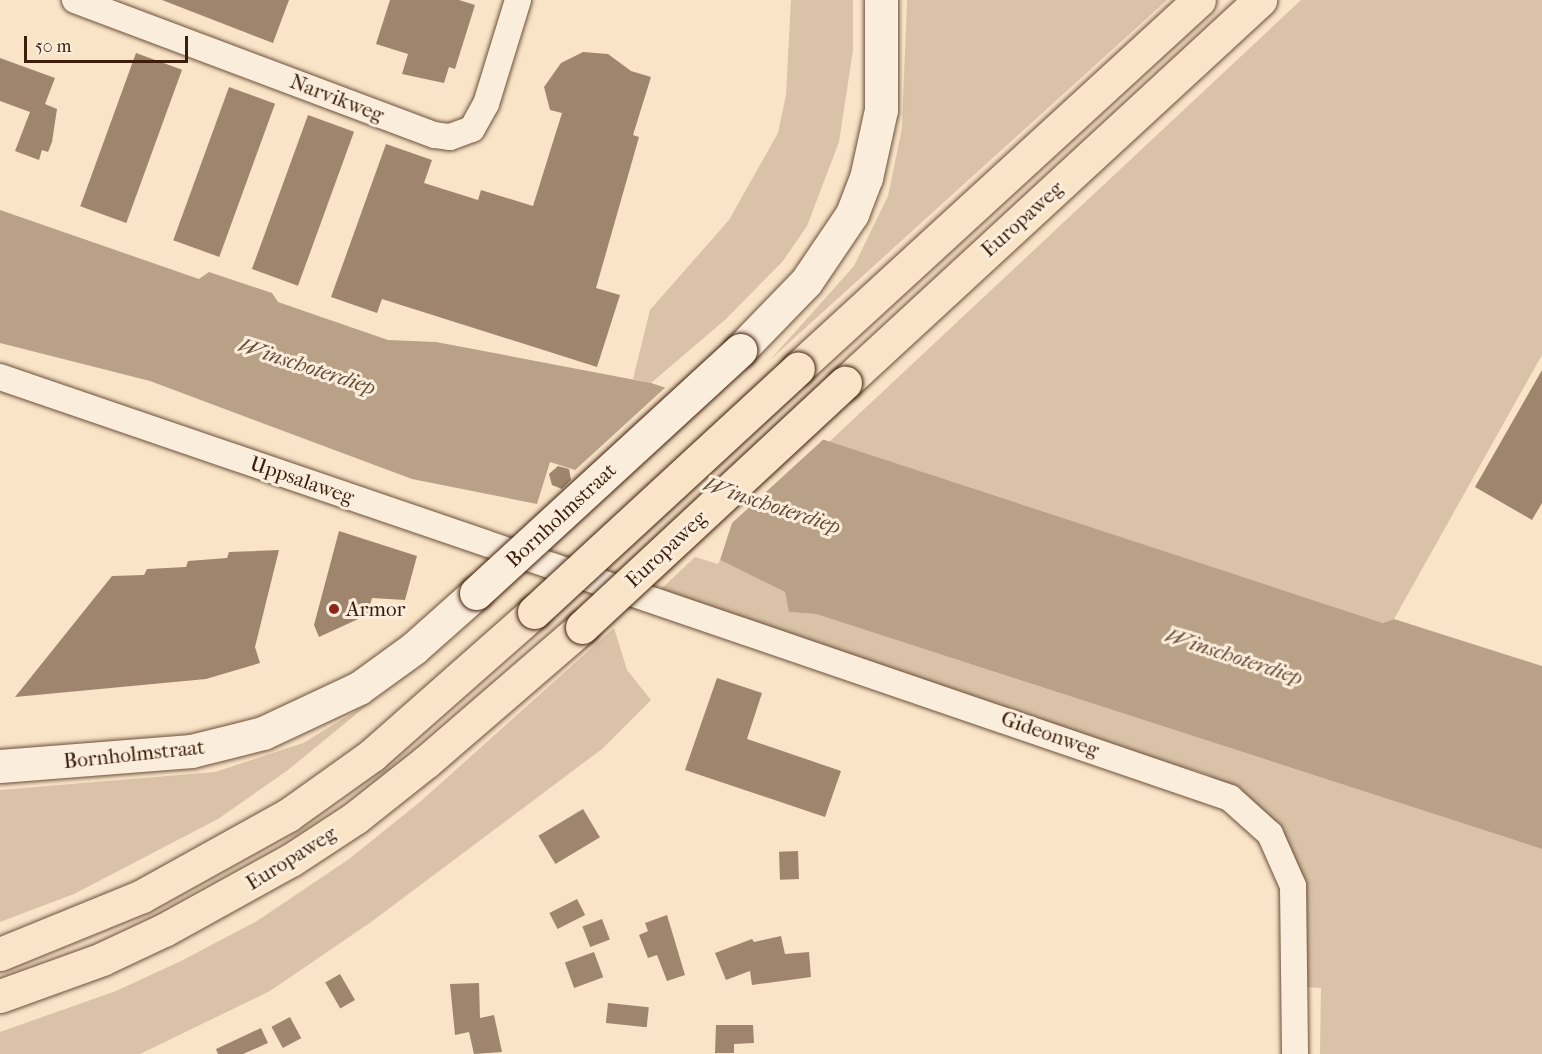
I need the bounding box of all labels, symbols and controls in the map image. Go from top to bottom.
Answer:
scale bar [27,24,190,62]
text: 50 m [35,36,71,57]
street label: Narvikweg [286,69,388,127]
street label: Europaweg [976,176,1068,262]
water label: Winschoterdiep [235,332,379,402]
street label: Uppsalaweg [247,450,357,510]
street label: Bornholmstraat [501,457,621,573]
water label: Winschoterdiep [700,471,844,541]
street label: Europaweg [620,505,712,593]
place label: Armor [346,596,405,622]
marker: Armor [327,602,341,616]
water label: Winschoterdiep [1162,622,1306,692]
street label: Gideonweg [998,706,1102,762]
street label: Bornholmstraat [62,734,206,774]
street label: Europaweg [241,820,341,896]

